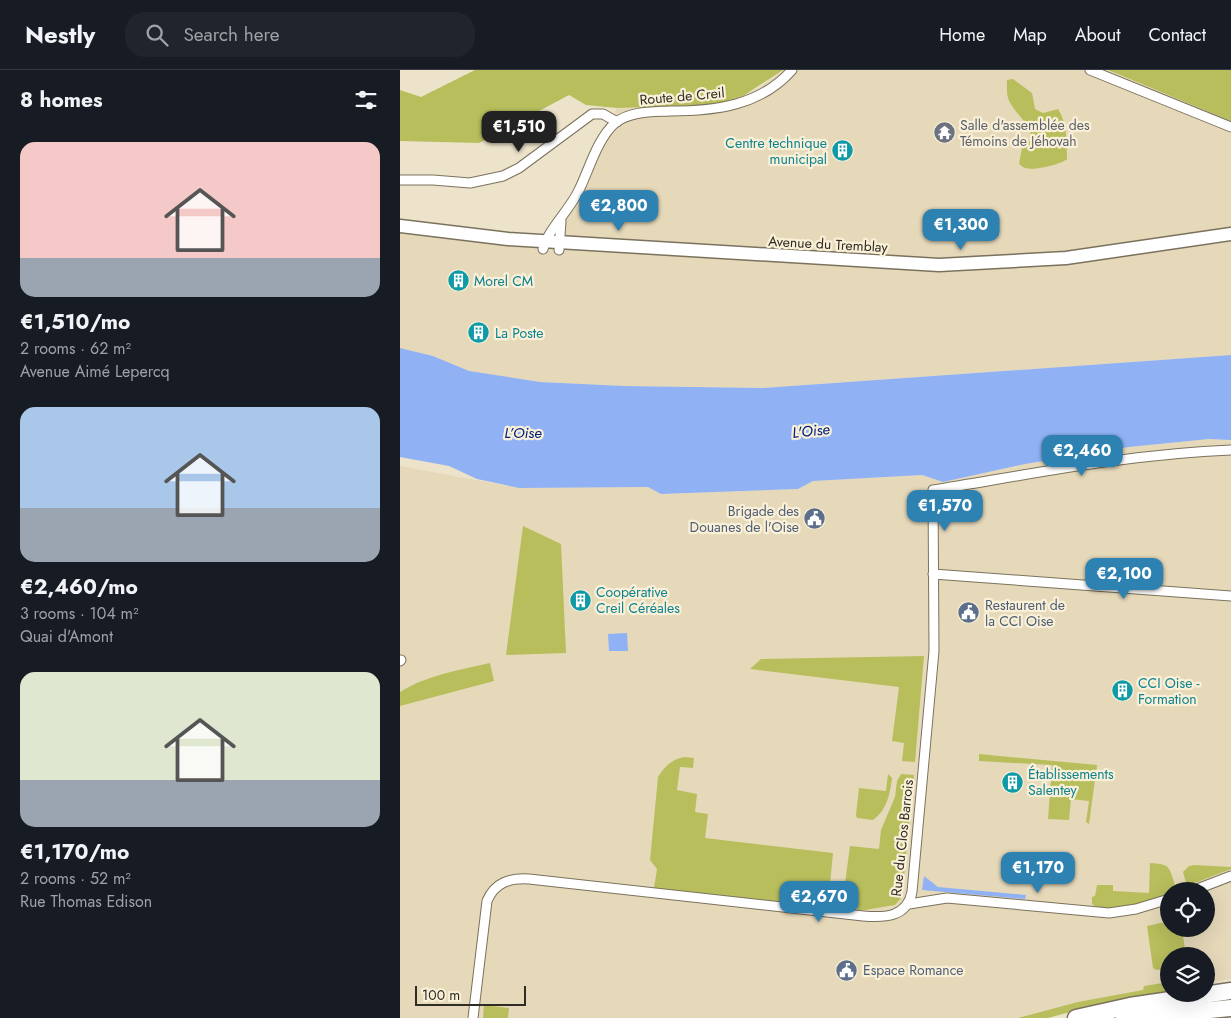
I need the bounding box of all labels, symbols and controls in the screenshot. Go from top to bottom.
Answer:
search box [125,12,475,57]
text: Nestly [25,17,95,52]
icon: search [143,21,171,49]
text: Search here [183,21,279,48]
text: Home [939,22,985,48]
text: Map [1013,22,1047,48]
text: About [1075,22,1120,48]
text: Contact [1148,22,1206,48]
street label: Route de Creil [639,82,725,110]
text: 8 homes [20,85,103,115]
icon: filters [352,86,380,114]
pin: €1,510 [478,111,560,153]
text: €1,510 [493,115,545,138]
place label: Salle d'assemblée des Témoins de Jéhovah [960,115,1090,151]
temple icon: Salle d'assemblée des Témoins de Jéhovah [932,121,956,145]
place label: Centre technique municipal [725,133,827,169]
building icon: Centre technique municipal [831,139,855,163]
icon: home [155,175,245,265]
pin: €2,800 [578,190,660,232]
text: €2,800 [590,194,648,217]
pin: €1,300 [920,208,1002,251]
text: €1,300 [934,213,988,236]
street label: Avenue du Tremblay [768,231,889,257]
building icon: Morel CM [446,269,470,293]
place label: Morel CM [474,271,533,291]
text: €1,510/mo [20,307,130,337]
building icon: La Poste [467,321,491,345]
place label: La Poste [495,323,543,343]
text: 2 rooms · 62 m² [20,337,131,360]
text: Avenue Aimé Lepercq [20,360,170,383]
water label: L'Oise [791,418,831,444]
water label: L’Oise [504,422,542,444]
pin: €2,460 [1041,434,1123,477]
text: €2,460 [1053,439,1111,462]
icon: home [155,440,245,530]
pin: €1,570 [904,490,986,532]
text: €1,570 [918,494,972,517]
place label: Brigade des Douanes de l'Oise [690,501,799,537]
public building icon: Brigade des Douanes de l'Oise [803,507,827,531]
pin: €2,100 [1083,558,1165,600]
text: €2,100 [1096,562,1152,585]
text: €2,460/mo [20,572,138,602]
place label: Coopérative Creil Céréales [596,582,680,618]
building icon: Coopérative Creil Céréales [568,588,592,612]
place label: Restaurent de la CCI Oise [985,595,1065,631]
public building icon: Restaurent de la CCI Oise [957,601,981,625]
text: 3 rooms · 104 m² [20,602,139,625]
text: Quai d'Amont [20,625,113,648]
place label: CCI Oise - Formation [1138,673,1200,709]
building icon: CCI Oise - Formation [1110,679,1134,703]
icon: home [155,705,245,795]
place label: Établissements Salentey [1028,764,1114,800]
building icon: Établissements Salentey [1000,770,1024,794]
street label: Rue du Clos Barrois [886,778,918,897]
text: €1,170/mo [20,837,129,867]
pin: €1,170 [997,852,1079,894]
text: €1,170 [1012,856,1064,879]
text: 2 rooms · 52 m² [20,867,131,890]
pin: €2,670 [778,880,860,923]
map controls [1160,882,1215,1002]
button: locate [1160,882,1215,937]
text: €2,670 [790,885,848,908]
text: Rue Thomas Edison [20,890,152,913]
button: layers [1160,947,1215,1002]
public building icon: Espace Romance [835,958,859,982]
place label: Espace Romance [863,960,964,980]
scale bar [415,983,526,1006]
text: 100 m [422,985,460,1005]

